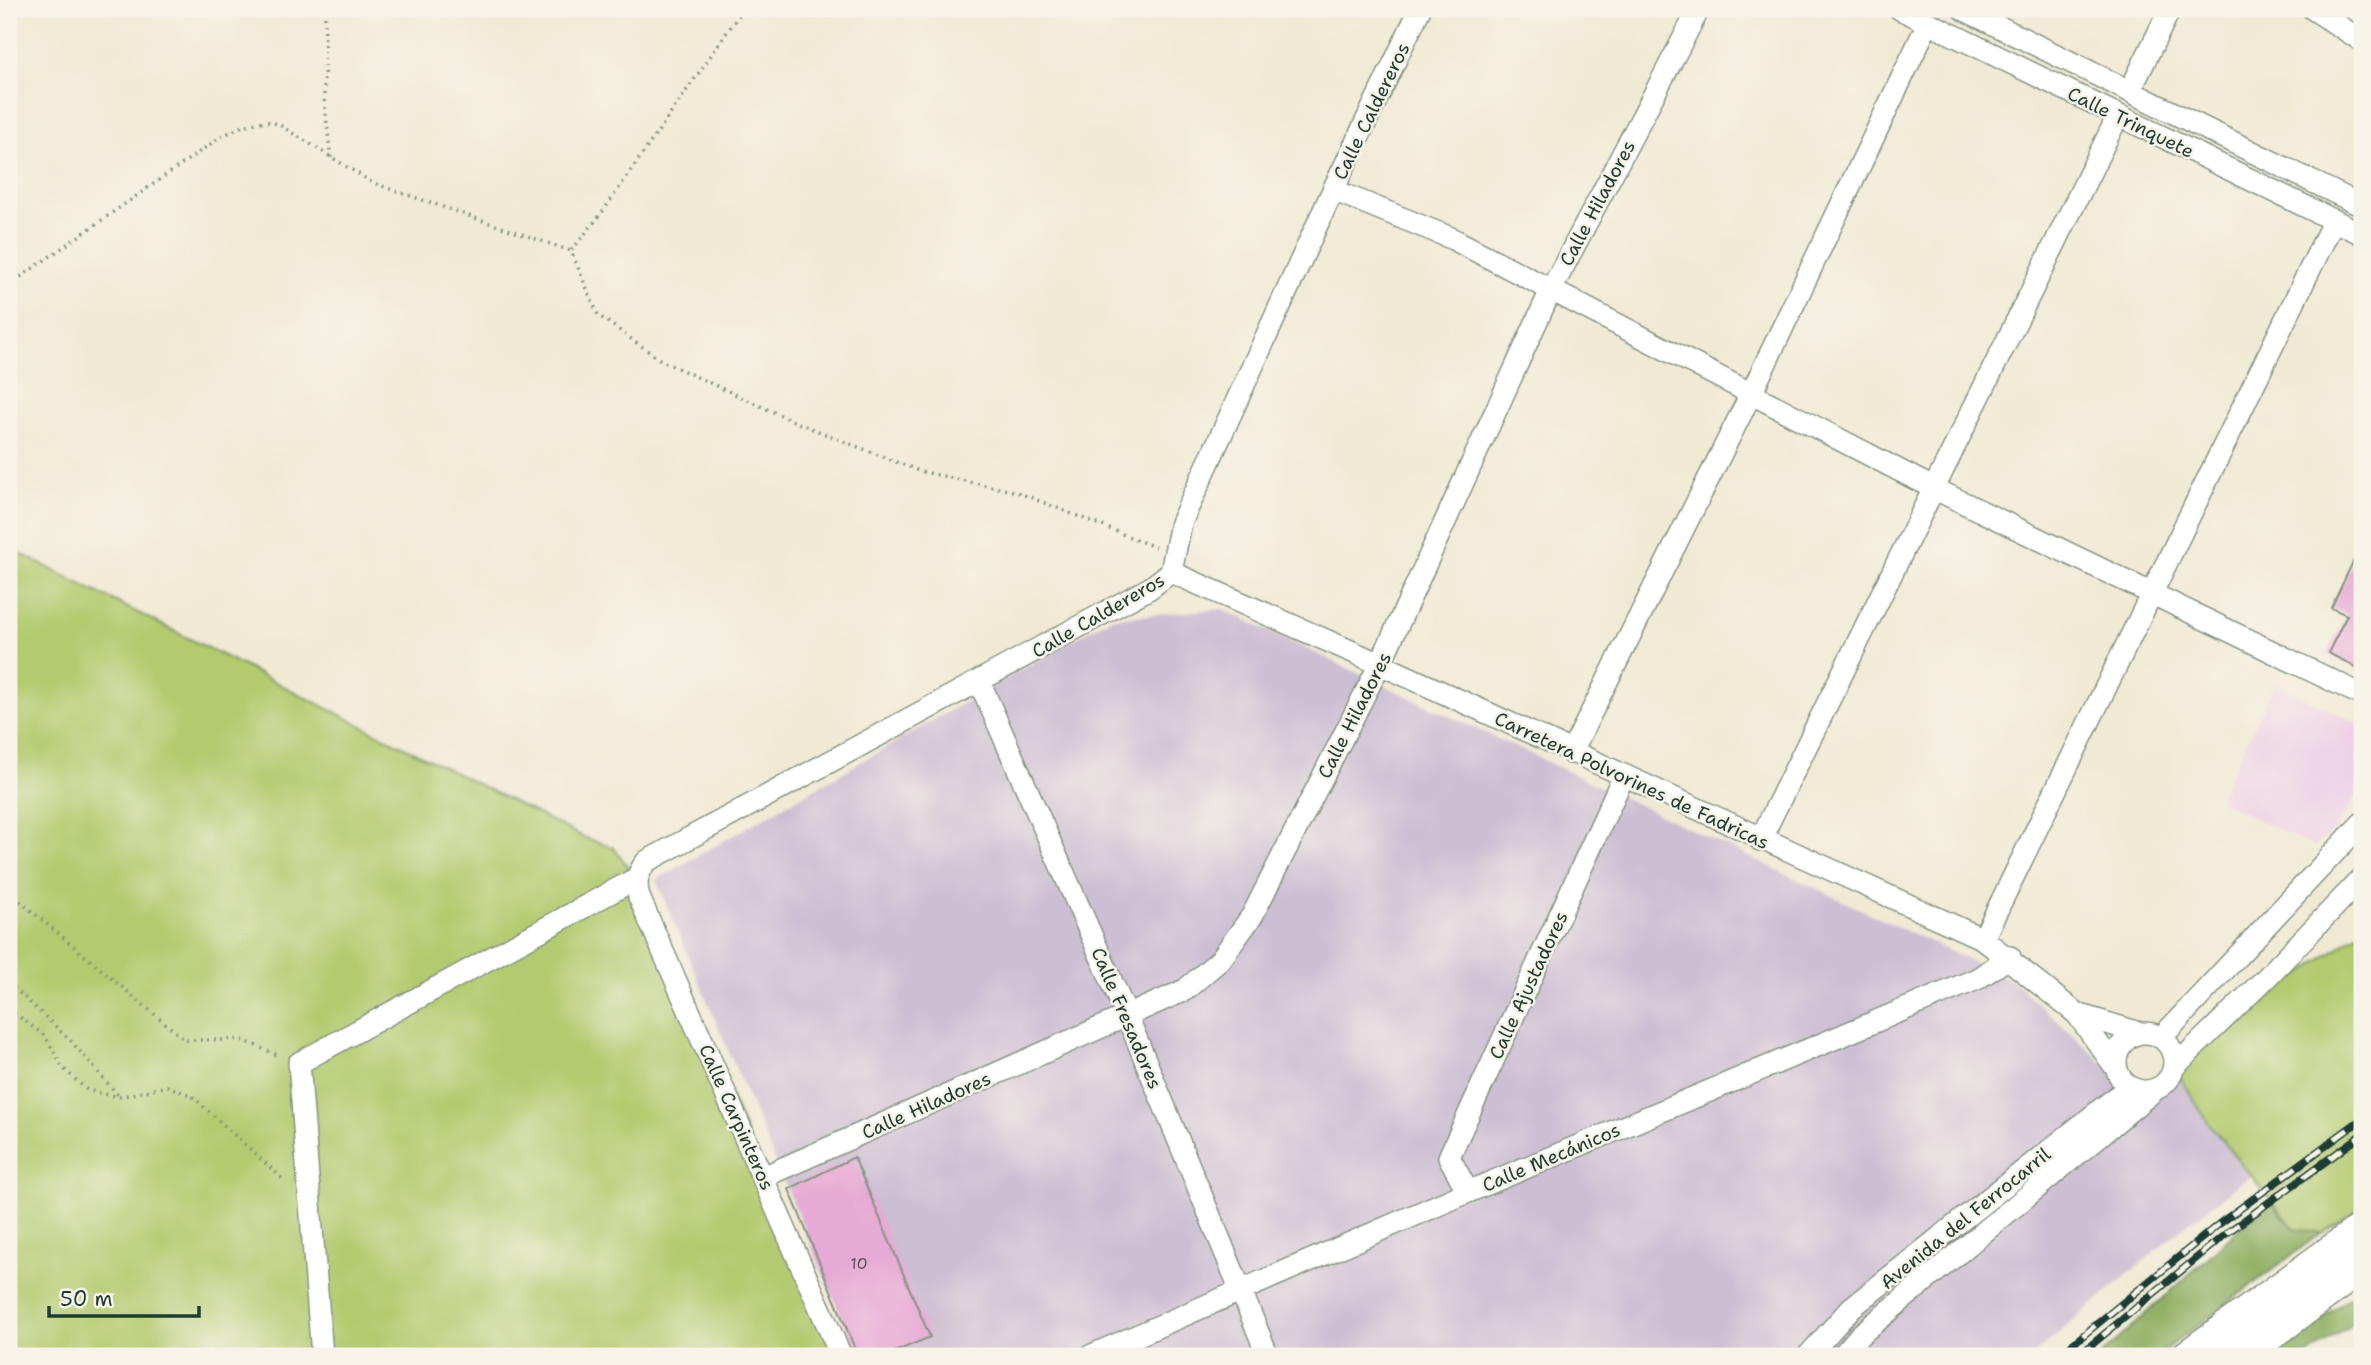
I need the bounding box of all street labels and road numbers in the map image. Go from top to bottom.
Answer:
street label: Calle Caldereros [1327,39,1415,184]
street label: Calle Trinquete [2063,81,2198,164]
street label: Calle Hiladores [1554,136,1641,270]
street label: Calle Caldereros [1027,567,1169,664]
street label: Calle Hiladores [1312,648,1397,783]
street label: Carretera Polvorines de Fadricas [1491,706,1773,855]
street label: Calle Ajustadores [1483,907,1574,1063]
street label: Calle Fresadores [1085,944,1168,1093]
street label: Calle Carpinteros [693,1040,780,1194]
street label: Calle Hiladores [858,1066,995,1145]
street label: Calle Mecánicos [1478,1117,1624,1198]
street label: Avenida del Ferrocarril [1875,1142,2056,1295]

